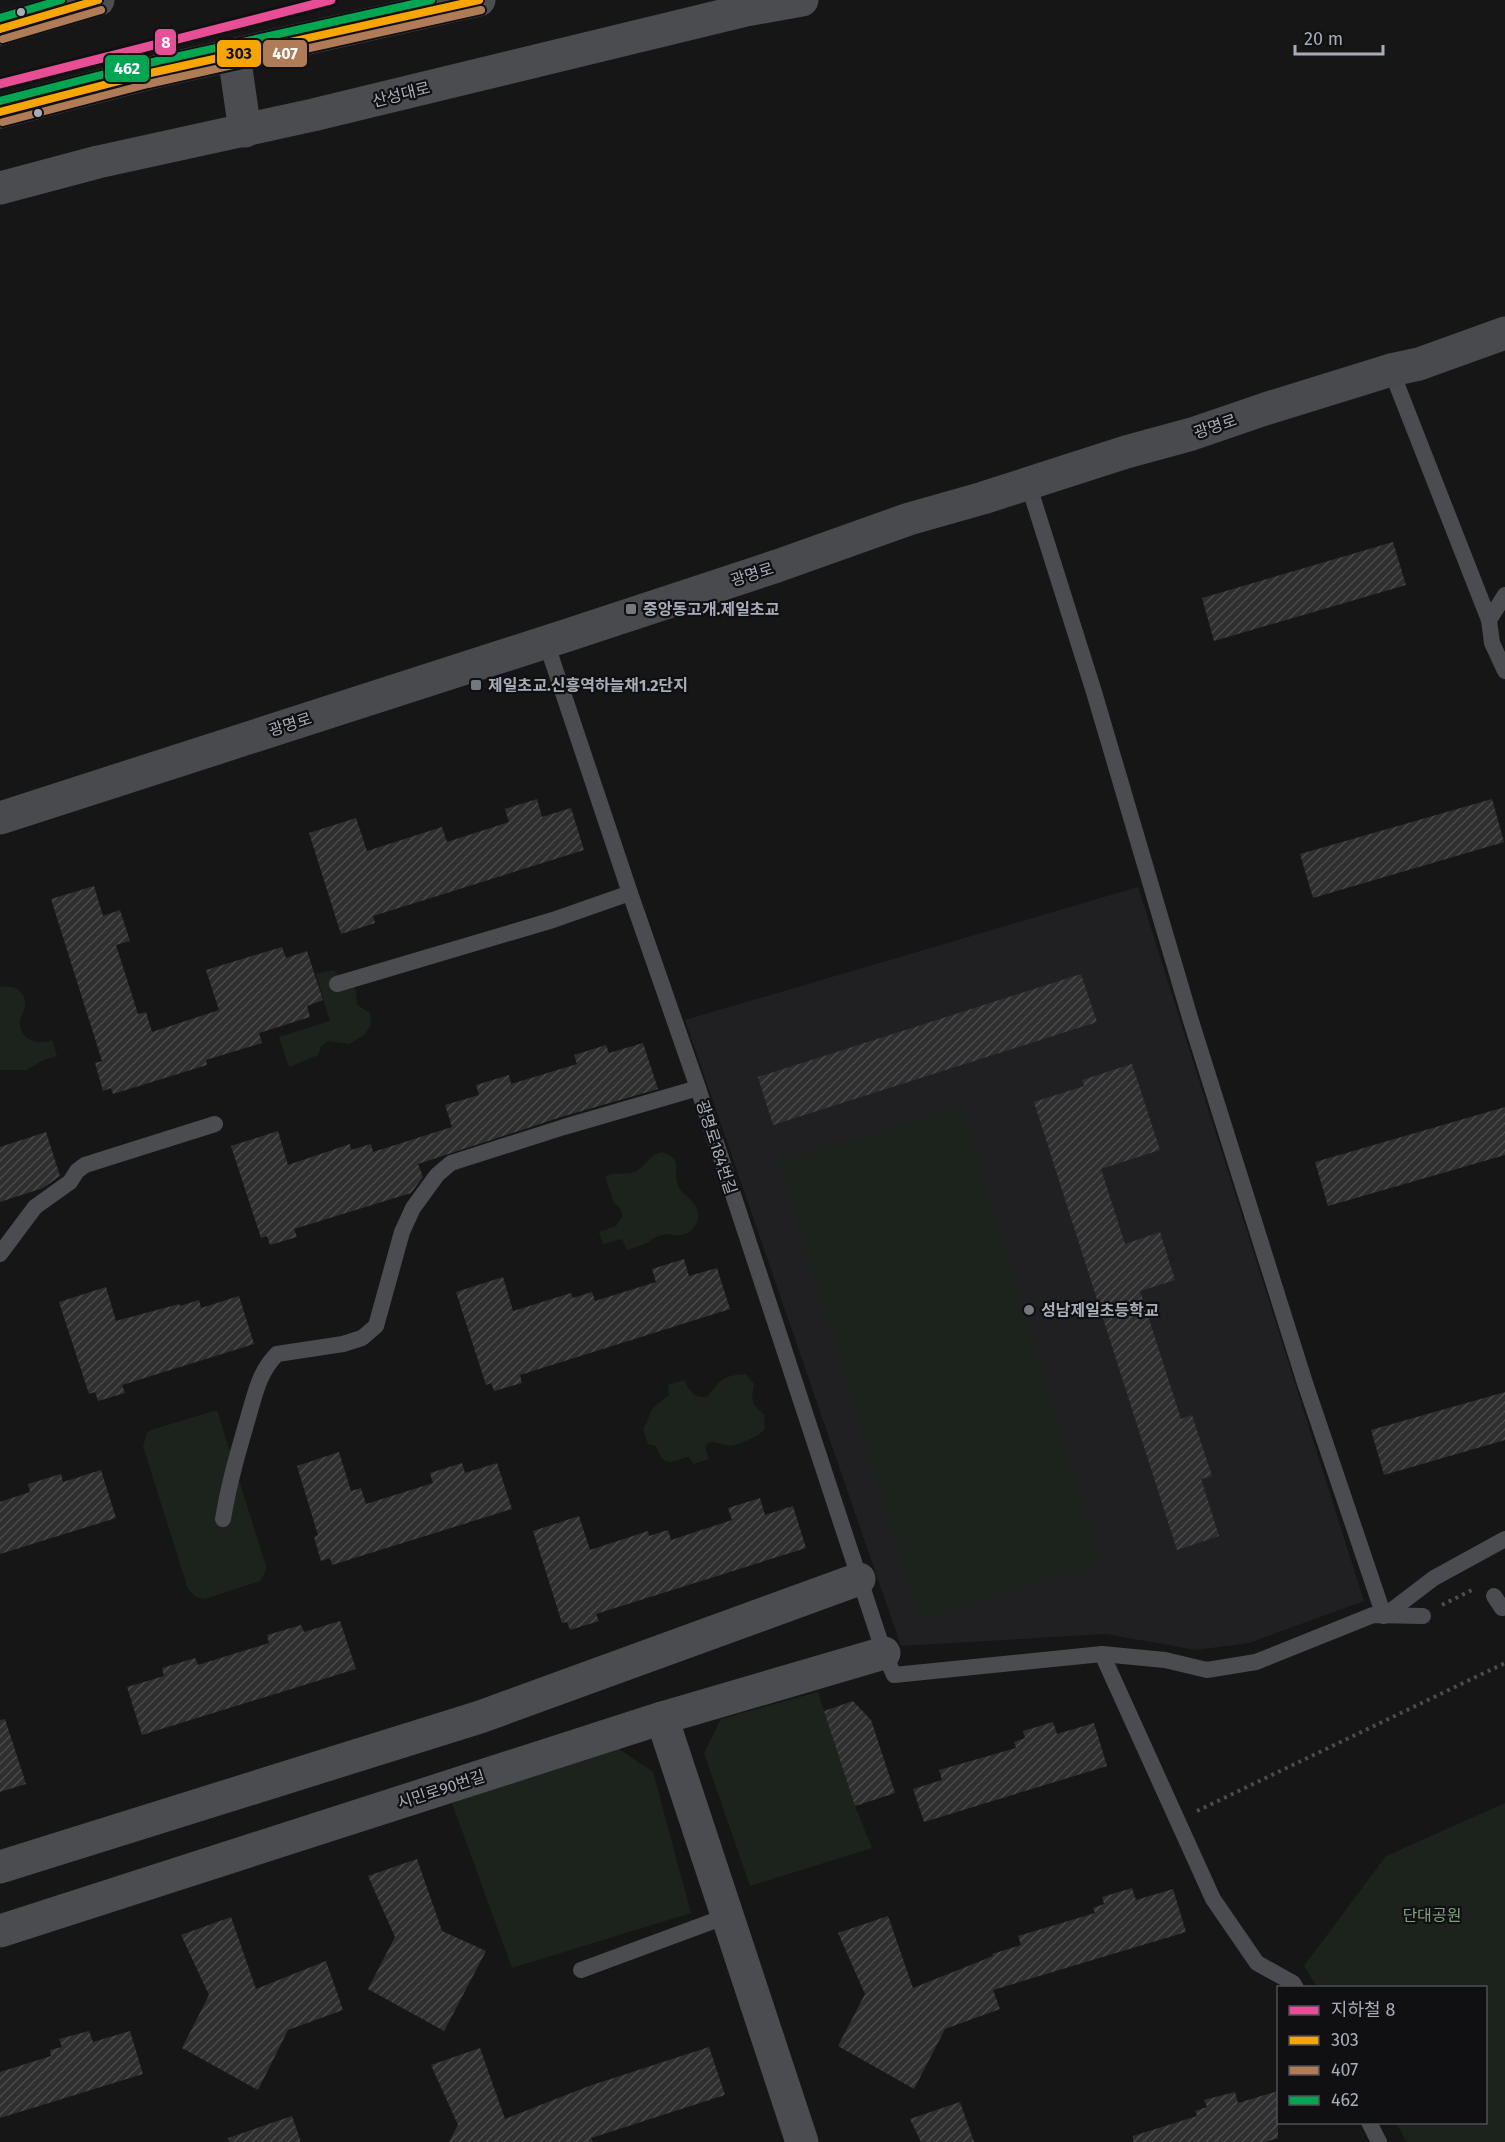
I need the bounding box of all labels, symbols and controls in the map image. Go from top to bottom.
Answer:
unlabelled marker [15,6,27,18]
scale bar [1295,18,1384,56]
line badge: 8 [154,28,177,56]
text: 20 m [1304,28,1343,50]
text: 8 [161,33,171,52]
line badge: 303 [216,39,262,68]
line badge: 407 [262,39,308,68]
text: 303 [225,44,252,63]
text: 407 [272,44,298,63]
line badge: 462 [104,54,150,83]
text: 462 [114,59,140,78]
street label: 산성대로 [370,78,432,111]
unlabelled marker [32,107,44,119]
street label: 광명로 [1191,410,1239,443]
street label: 광명로 [728,559,776,590]
place label: 중앙동고개.제일초교 [643,600,780,619]
marker: 중앙동고개.제일초교 [624,602,638,616]
place label: 제일초교.신흥역하늘채1.2단지 [488,676,688,695]
marker: 제일초교.신흥역하늘채1.2단지 [469,678,483,692]
street label: 광명로 [266,709,314,740]
street label: 광명로184번길 [692,1098,741,1197]
place label: 성남제일초등학교 [1041,1301,1159,1320]
marker: 성남제일초등학교 [1022,1303,1036,1317]
street label: 시민로90번길 [395,1766,487,1813]
park label: 단대공원 [1403,1906,1461,1925]
legend [1277,1986,1487,2124]
text: 지하철 8 [1331,1999,1395,2021]
text: 303 [1331,2029,1359,2051]
text: 407 [1331,2059,1358,2081]
text: 462 [1331,2089,1359,2111]

